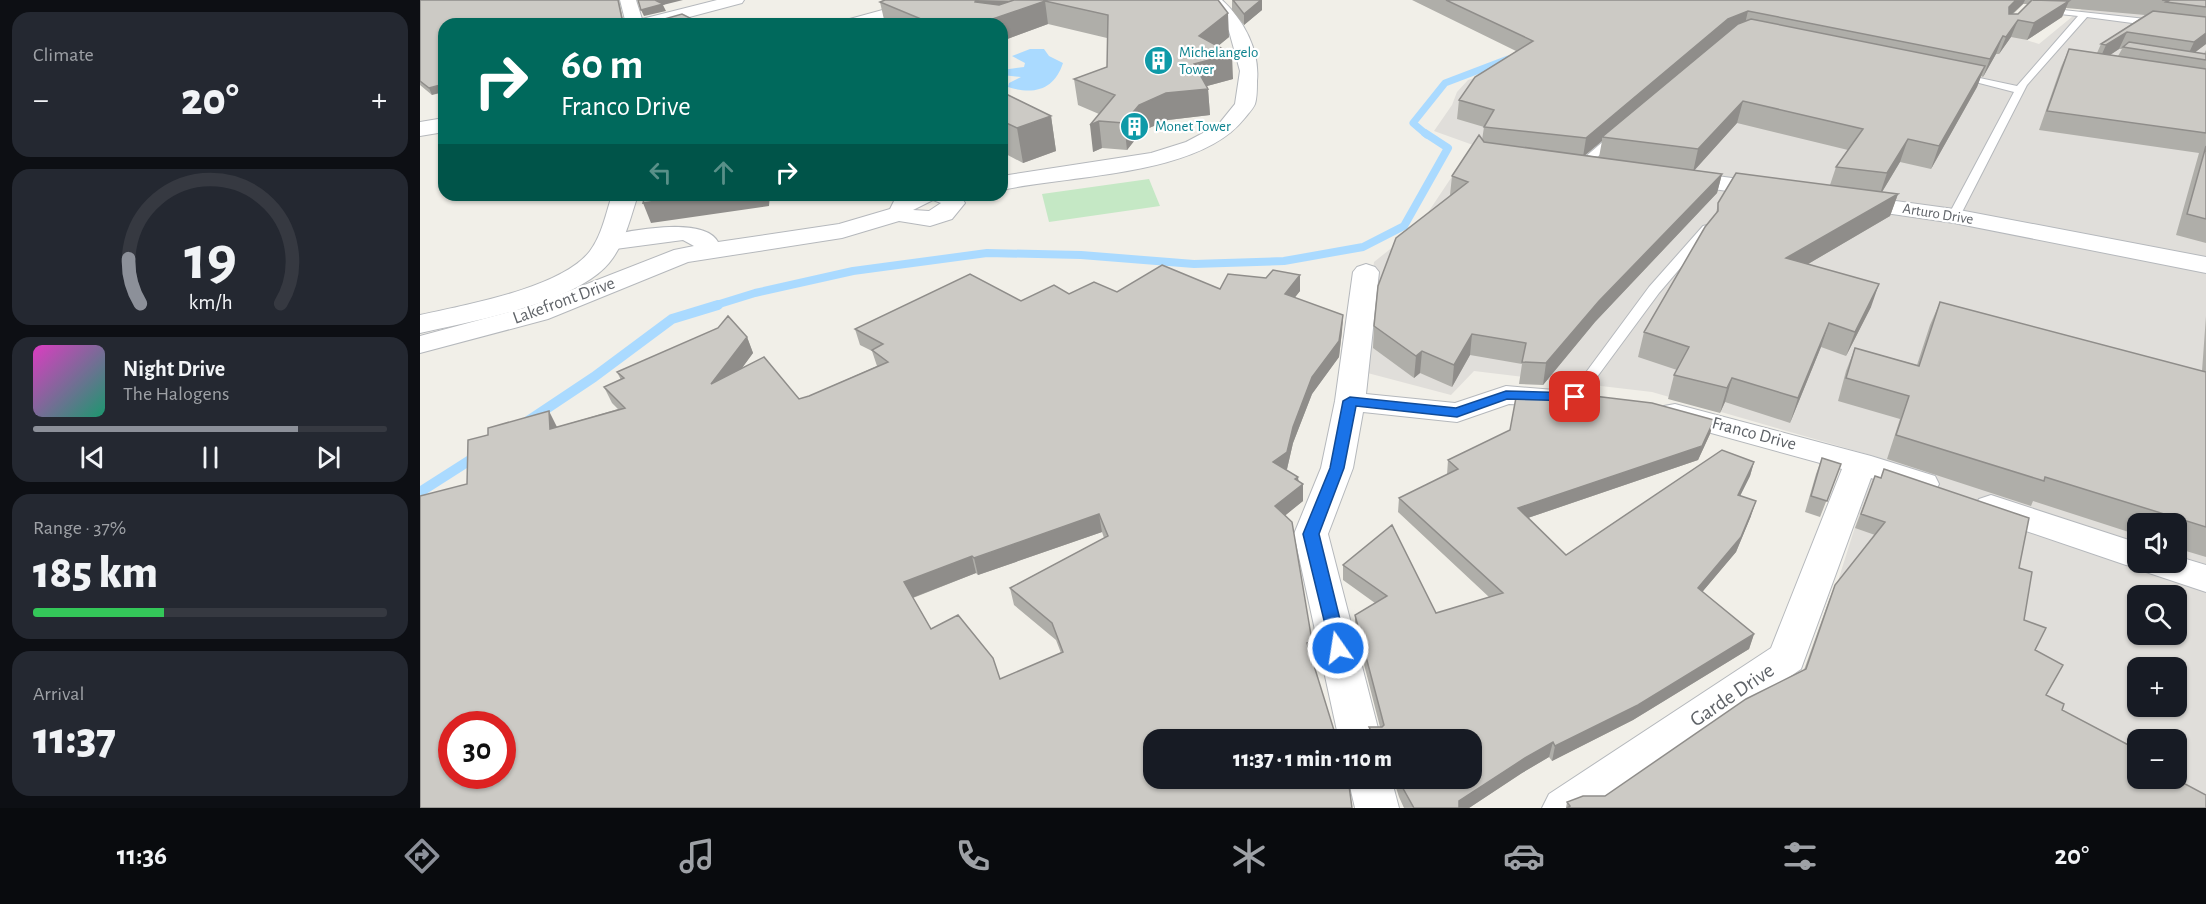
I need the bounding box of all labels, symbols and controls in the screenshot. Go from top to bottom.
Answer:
icon: right [462,42,540,120]
text: 60 m [561,44,643,86]
text: Climate [33,45,94,65]
building icon: Michelangelo Tower [1142,45,1174,77]
place label: Michelangelo Tower [1179,45,1258,77]
text: 20° [181,78,239,123]
text: − [33,84,49,117]
text: + [371,84,387,117]
text: Franco Drive [561,93,691,120]
building icon: Monet Tower [1118,110,1150,142]
place label: Monet Tower [1155,119,1231,134]
icon: left [644,156,677,189]
icon: ahead [707,156,740,189]
icon: right [770,156,803,189]
street label: Arturo Drive [1902,201,1975,227]
text: 19 [184,228,236,290]
street label: Lakefront Drive [510,274,618,328]
text: km/h [188,292,232,313]
text: Night Drive [123,358,225,380]
pin [1549,371,1600,422]
icon: arrive [1558,380,1591,413]
text: The Halogens [123,384,229,404]
street label: Franco Drive [1710,414,1798,454]
icon: previous [76,441,109,474]
icon: pause [194,441,227,474]
icon: next [312,441,345,474]
map controls [2127,513,2187,789]
button: sound [2127,513,2187,573]
text: Range · 37% [33,518,126,538]
text: 185 km [33,551,158,596]
button: search [2127,585,2187,645]
position arrow [1306,616,1370,680]
button: + [2127,657,2187,717]
street label: Garde Drive [1686,659,1778,731]
text: Arrival [33,684,84,704]
speed limit sign: 30 [438,711,516,789]
text: 11:37 [33,717,116,762]
button: − [2127,729,2187,789]
text: 11:37 · 1 min · 110 m [1233,748,1392,770]
icon: directions [401,835,443,877]
icon: music [676,835,718,877]
icon: phone [952,835,994,877]
icon: climate [1228,835,1270,877]
icon: car [1503,835,1545,877]
icon: filters [1779,835,1821,877]
text: 11:36 [117,842,167,869]
text: 20° [2054,842,2089,869]

